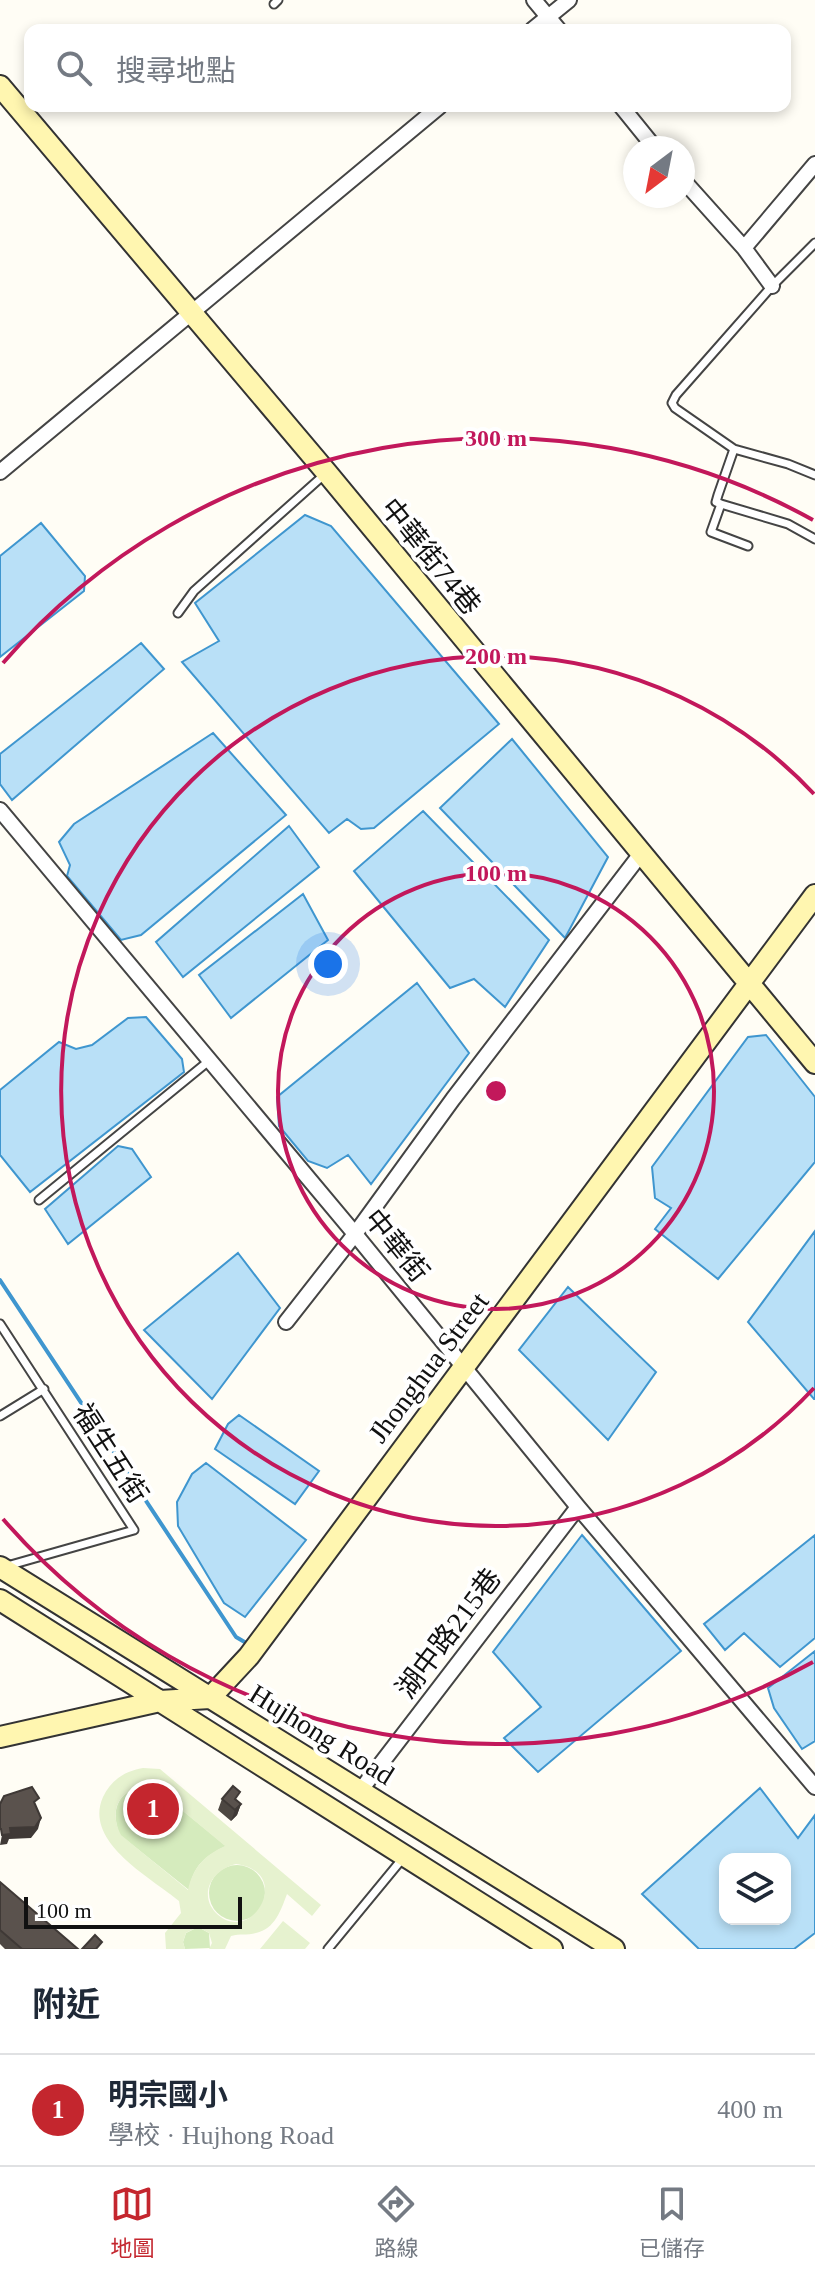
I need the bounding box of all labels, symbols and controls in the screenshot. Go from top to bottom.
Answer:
search box [24,24,791,112]
icon: search [52,46,96,90]
text: 搜尋地點 [116,54,236,87]
north arrow [623,136,695,208]
text: 300 m [465,425,527,451]
street label: 中華街74巷 [375,492,487,620]
text: 200 m [465,643,527,669]
text: 100 m [465,860,527,886]
your location [308,944,348,984]
centre of rings [482,1077,510,1105]
street label: 中華街 [358,1203,435,1288]
street label: Jhonghua Street [362,1286,495,1448]
street label: 福生五街 [67,1398,154,1509]
street label: 湖中路215巷 [390,1562,507,1704]
street label: Hujhong Road [244,1678,400,1791]
pin: 1 [127,1779,179,1839]
map controls [719,1853,791,1925]
button: layers [719,1853,791,1925]
scale bar [24,1893,242,1929]
text: 100 m [36,1898,92,1923]
text: 附近 [32,1986,100,2023]
text: 明宗國小 [108,2078,228,2111]
text: 1 [52,2095,65,2124]
text: 400 m [717,2095,783,2124]
text: 學校 · Hujhong Road [108,2121,334,2150]
tab: 地圖 [110,2182,154,2262]
tab: 路線 [374,2182,419,2262]
tab: 已儲存 [639,2182,705,2262]

